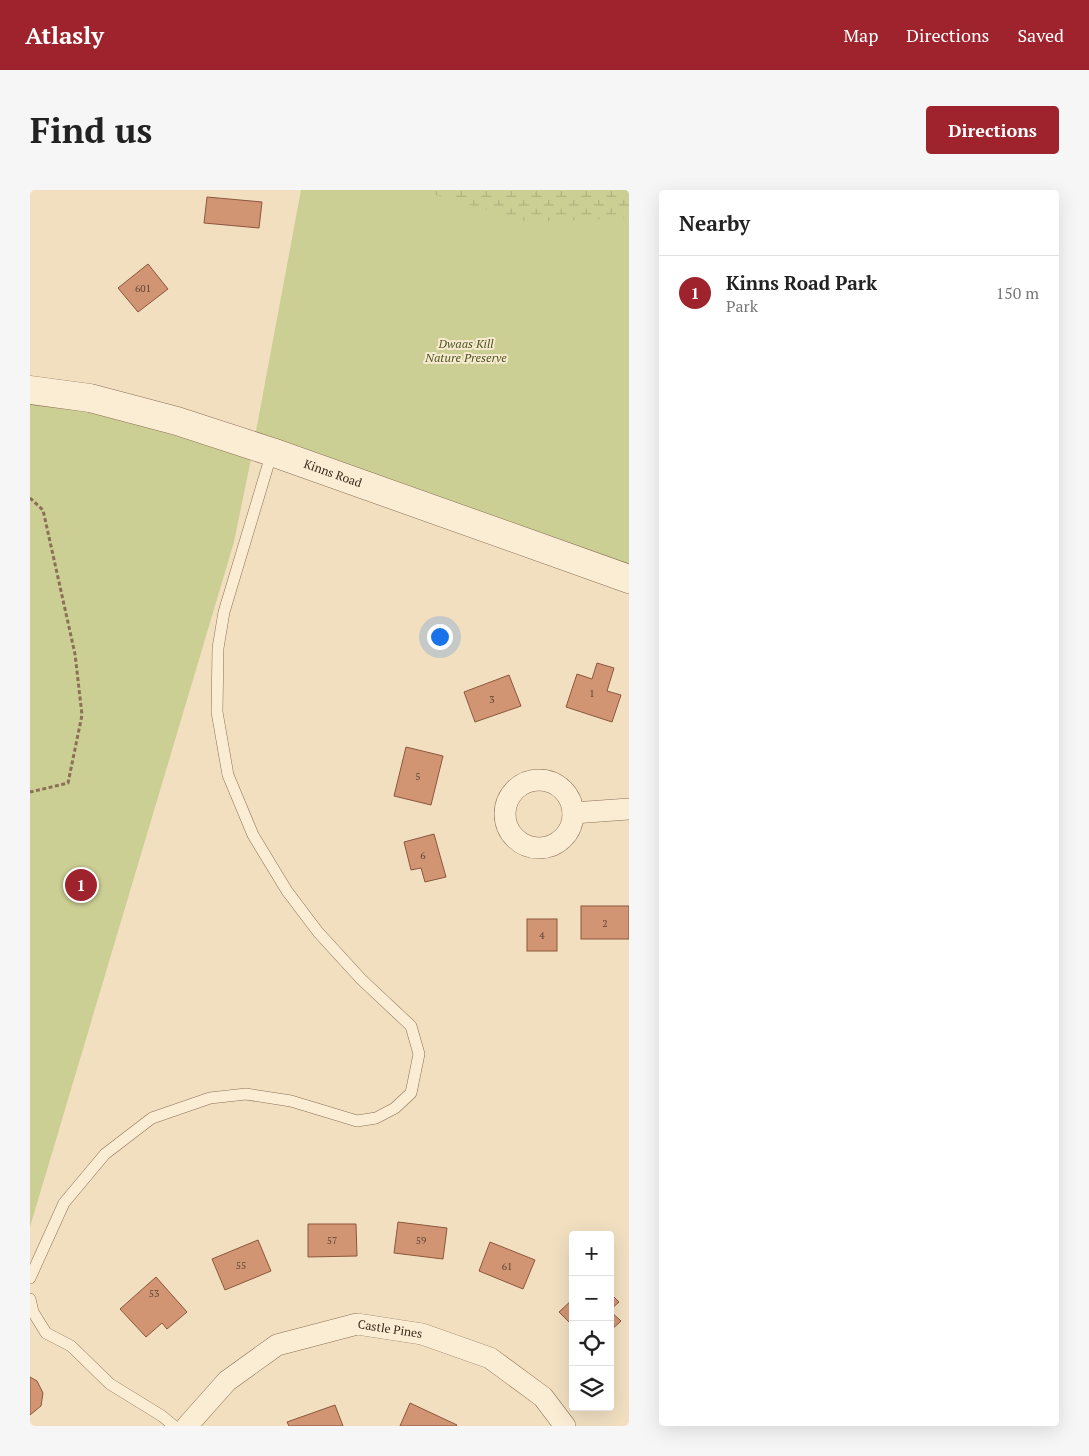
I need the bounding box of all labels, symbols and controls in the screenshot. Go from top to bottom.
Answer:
text: Atlasly [25,19,104,51]
text: Map [843,23,878,47]
text: Directions [906,23,989,47]
text: Saved [1017,23,1064,47]
button: Directions [926,106,1059,154]
text: Find us [30,107,152,153]
text: Nearby [679,209,750,237]
text: Kinns Road Park [726,270,877,295]
house number: 601 [135,282,151,295]
text: 1 [690,282,700,304]
text: 150 m [996,282,1039,304]
text: Park [726,295,758,317]
park label: Dwaas Kill Nature Preserve [424,336,507,365]
street label: Kinns Road [302,456,364,490]
your location [427,624,453,650]
house number: 1 [589,687,595,700]
house number: 3 [489,693,495,706]
house number: 5 [415,770,421,783]
house number: 6 [420,849,426,862]
pin: 1 [65,866,97,904]
house number: 2 [602,917,608,930]
house number: 4 [539,929,545,942]
map controls [569,1231,614,1411]
button: + [569,1231,614,1276]
house number: 57 [327,1234,337,1247]
house number: 59 [416,1234,426,1247]
house number: 55 [236,1259,246,1272]
house number: 61 [502,1260,512,1273]
button: − [569,1276,614,1321]
house number: 53 [149,1287,159,1300]
street label: Castle Pines [357,1316,424,1341]
button: locate [569,1321,614,1366]
button: layers [569,1366,614,1411]

